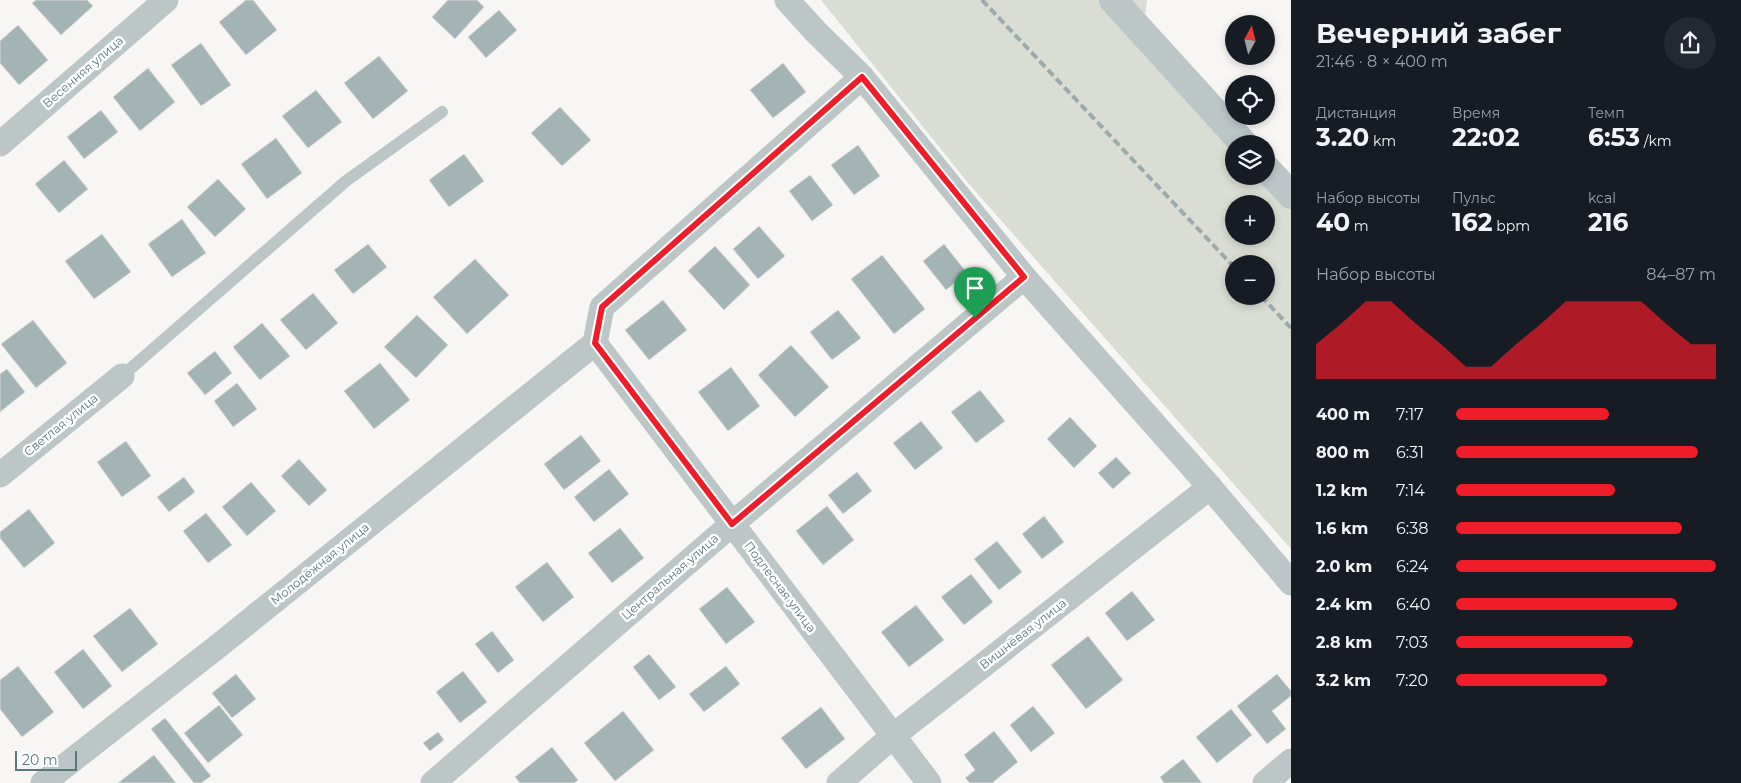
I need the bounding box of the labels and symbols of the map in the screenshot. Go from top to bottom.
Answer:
north arrow [1225,15,1275,65]
street label: Весенняя улица [39,33,126,111]
pin [954,267,996,318]
street label: Светлая улица [21,390,101,459]
street label: Молодёжная улица [267,519,372,608]
street label: Центральная улица [618,530,721,623]
street label: Подлесная улица [741,538,820,635]
street label: Вишнёвая улица [976,595,1069,672]
scale bar [15,748,78,771]

